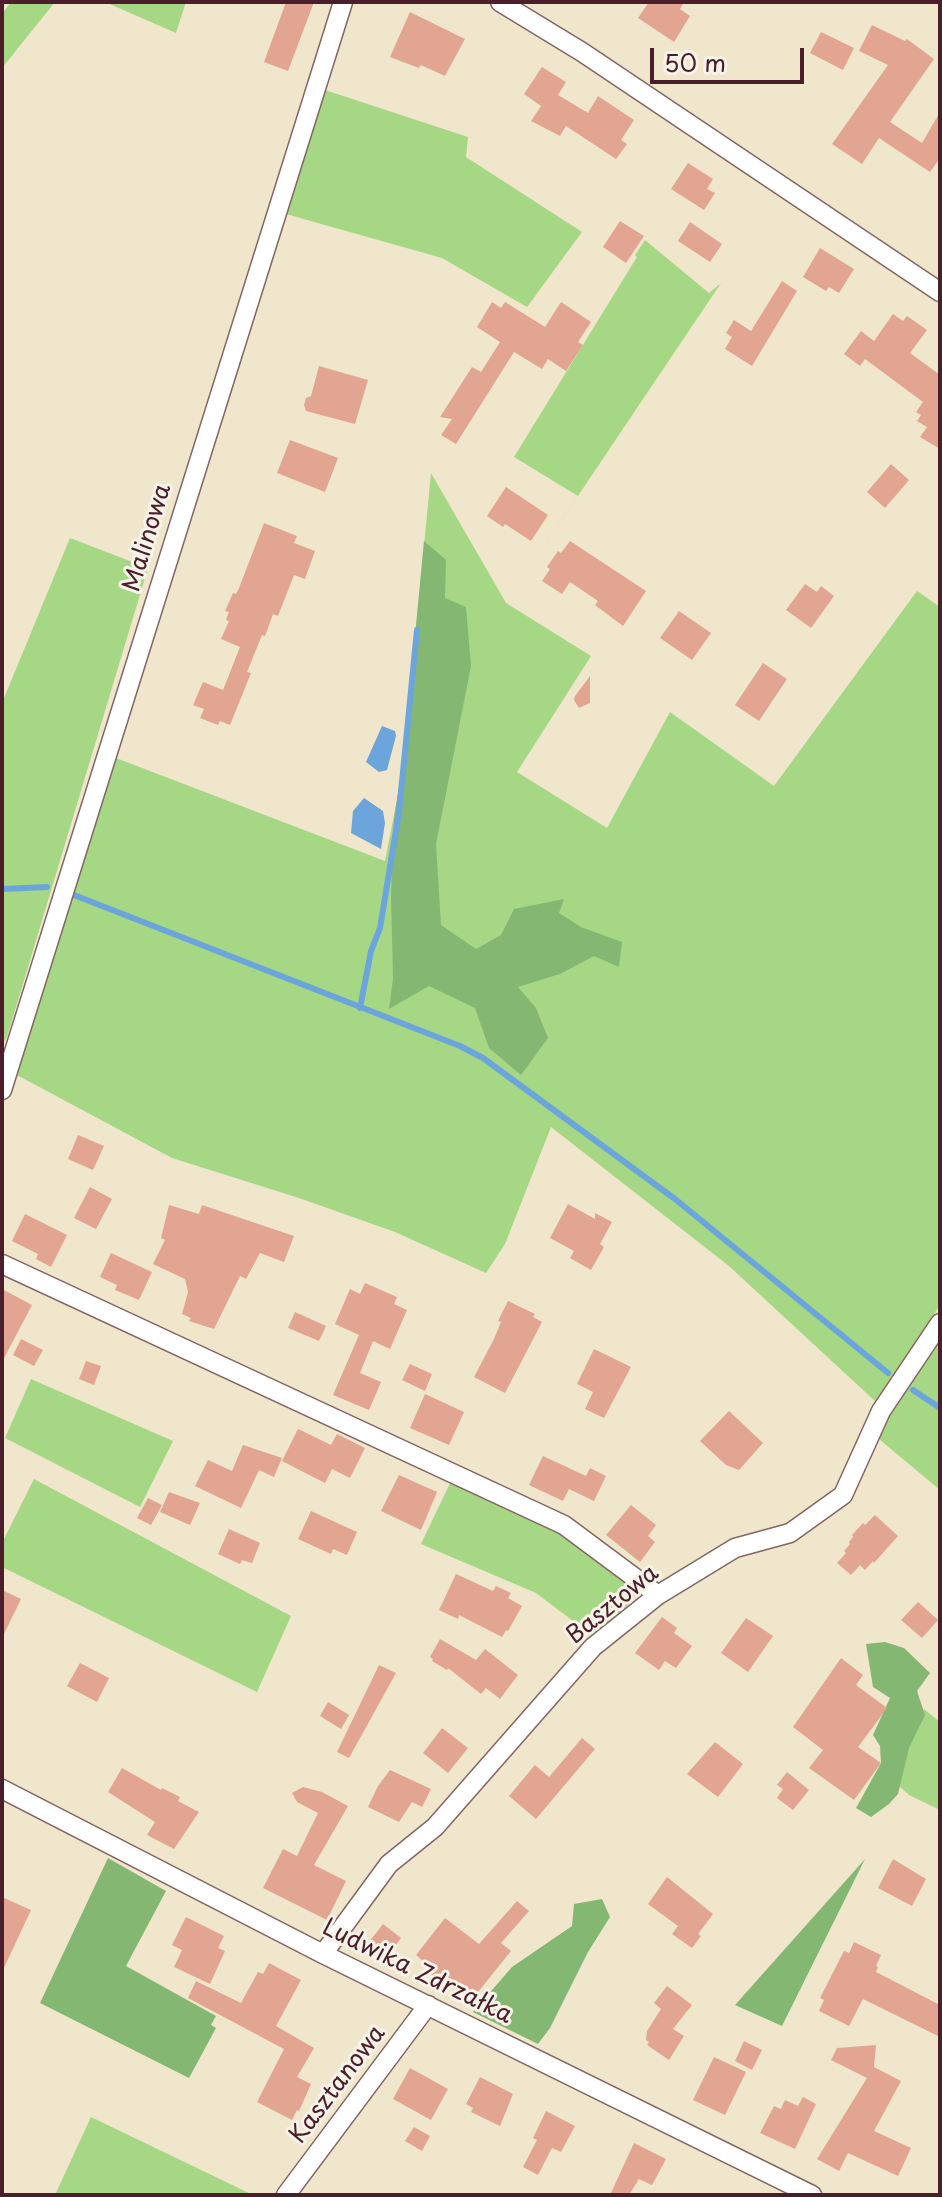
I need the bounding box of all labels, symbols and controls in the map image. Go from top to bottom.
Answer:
scale bar [654,32,808,82]
text: 50 m [664,44,726,80]
street label: Malinowa [118,481,178,595]
street label: Basztowa [561,1559,665,1651]
street label: Ludwika Zdrzałka [317,1914,517,2030]
street label: Kasztanowa [284,2020,392,2150]

